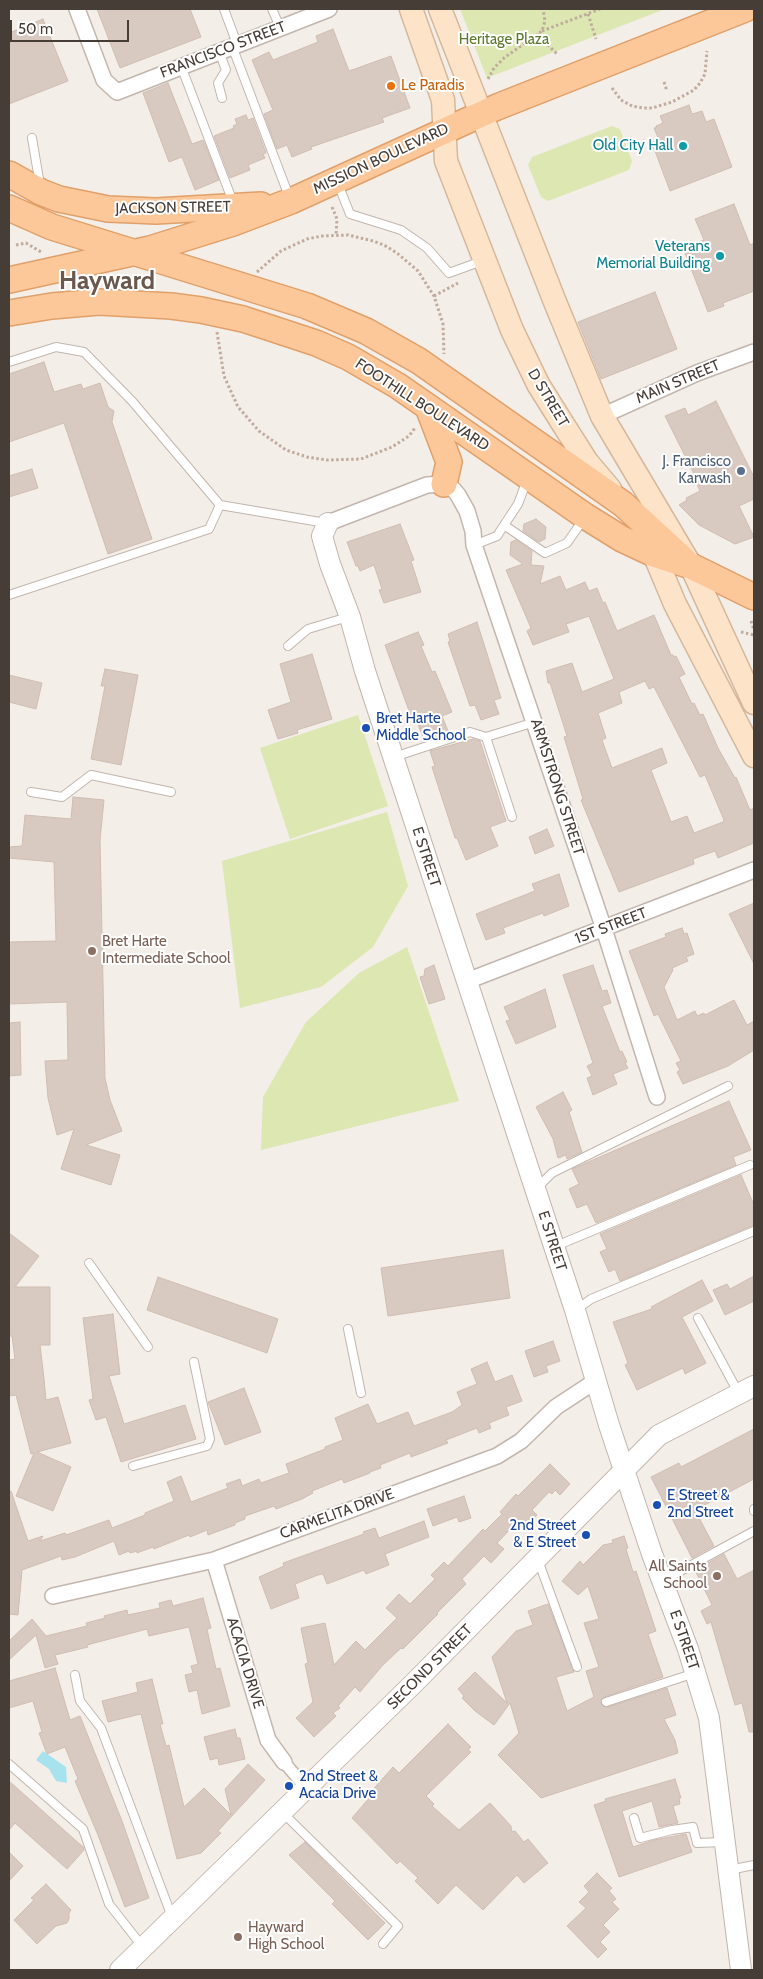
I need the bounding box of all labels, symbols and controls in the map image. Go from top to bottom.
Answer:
scale bar [12,10,131,42]
street label: FRANCISCO STREET [158,18,288,82]
text: 50 m [18,20,53,38]
park label: Heritage Plaza [459,31,549,49]
place label: Le Paradis [401,77,465,95]
marker: Le Paradis [385,80,397,92]
street label: MISSION BOULEVARD [310,120,452,198]
place label: Old City Hall [593,137,673,155]
marker: Old City Hall [677,140,689,152]
street label: JACKSON STREET [115,198,231,218]
place label: Veterans Memorial Building [596,238,710,273]
marker: Veterans Memorial Building [714,250,726,262]
district label: Hayward [59,267,155,297]
street label: FOOTHILL BOULEVARD [352,355,492,455]
street label: MAIN STREET [633,356,723,408]
street label: D STREET [524,366,572,430]
place label: J. Francisco Karwash [662,453,731,488]
marker: J. Francisco Karwash [735,465,747,477]
place label: Bret Harte Middle School [376,710,466,745]
street label: ARMSTRONG STREET [526,717,588,857]
marker: Bret Harte Middle School [360,722,372,734]
street label: E STREET [408,825,444,889]
street label: 1ST STREET [573,904,649,948]
place label: Bret Harte Intermediate School [102,933,231,968]
marker: Bret Harte Intermediate School [86,945,98,957]
street label: E STREET [534,1209,570,1273]
street label: CARMELITA DRIVE [277,1485,397,1543]
place label: E Street & 2nd Street [667,1487,733,1522]
marker: E Street & 2nd Street [651,1499,663,1511]
place label: 2nd Street & E Street [510,1517,576,1552]
marker: 2nd Street & E Street [580,1529,592,1541]
place label: All Saints School [649,1558,707,1593]
marker: All Saints School [711,1570,723,1582]
street label: E STREET [665,1608,703,1672]
street label: ACACIA DRIVE [223,1615,267,1711]
street label: SECOND STREET [384,1621,476,1713]
place label: 2nd Street & Acacia Drive [299,1768,378,1803]
marker: 2nd Street & Acacia Drive [283,1780,295,1792]
place label: Hayward High School [248,1919,324,1954]
marker: Hayward High School [232,1931,244,1943]

